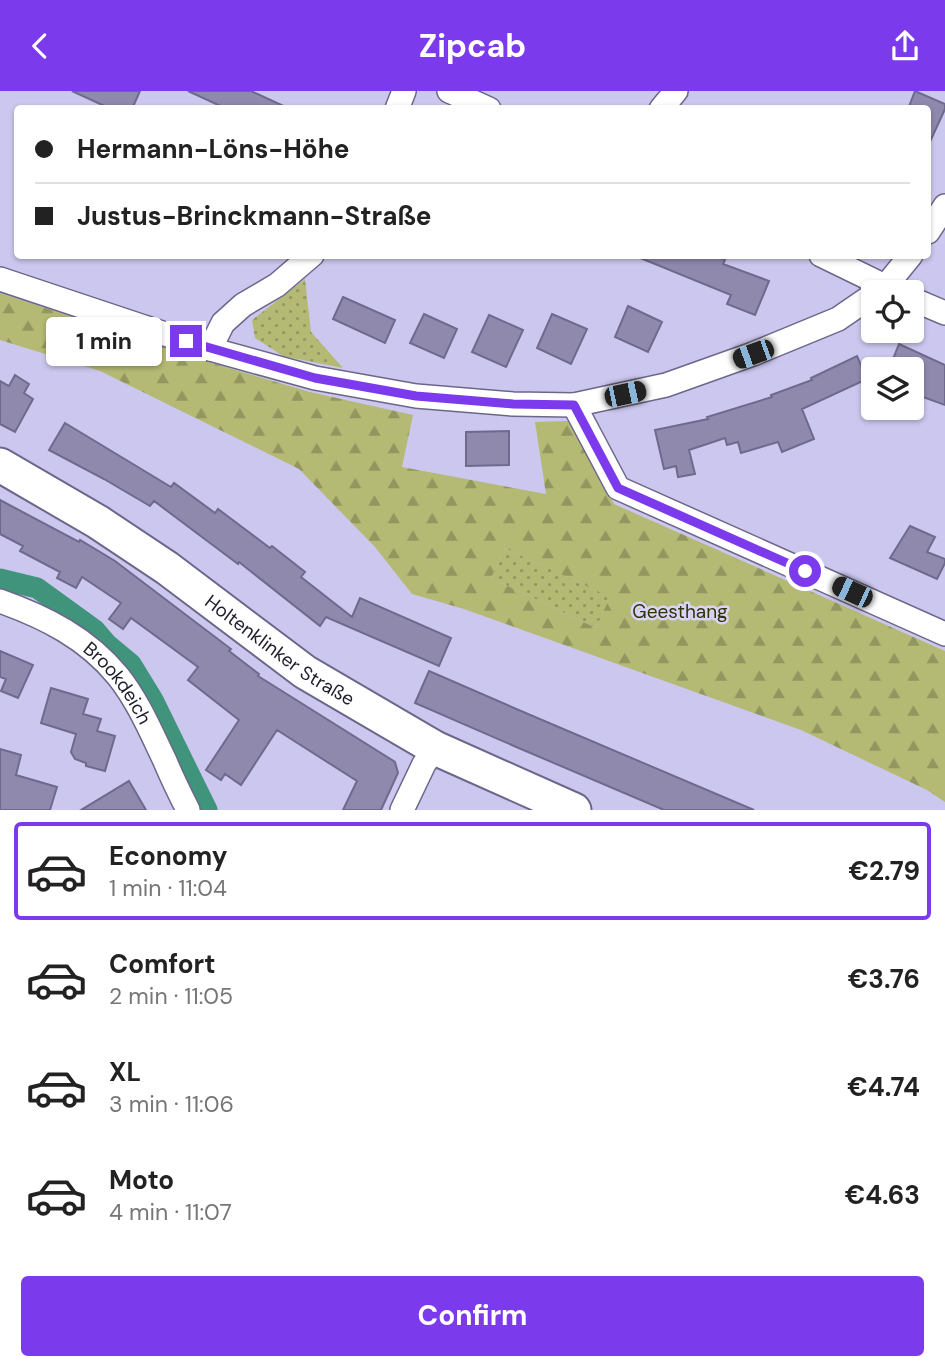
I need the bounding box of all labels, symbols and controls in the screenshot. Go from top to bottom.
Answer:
text: Zipcab [419,25,526,67]
icon: back [21,27,59,65]
icon: share [886,27,924,65]
text: Hermann-Löns-Höhe [77,132,349,166]
text: Justus-Brinckmann-Straße [77,199,431,233]
map controls [861,280,924,420]
button: locate [861,280,924,343]
callout: 1 min [46,317,162,365]
route end [170,325,202,357]
text: 1 min [76,326,132,356]
car [730,337,777,371]
button: layers [861,357,924,420]
car [603,379,648,409]
route start [789,555,821,587]
car [829,574,876,610]
street label: Holtenklinker Straße [200,589,359,711]
park label: Geesthang [632,599,728,624]
street label: Brookdeich [78,636,157,729]
text: Economy [109,839,227,873]
icon: car [25,840,88,903]
text: €2.79 [848,854,920,888]
text: 1 min · 11:04 [109,873,227,903]
text: Comfort [109,947,215,981]
icon: car [25,948,88,1011]
text: €3.76 [848,962,920,996]
text: 2 min · 11:05 [109,981,233,1011]
text: XL [109,1055,141,1089]
icon: car [25,1056,88,1119]
text: €4.74 [847,1070,920,1104]
text: 3 min · 11:06 [109,1089,234,1119]
text: Moto [109,1163,174,1197]
icon: car [25,1164,88,1227]
text: €4.63 [845,1178,920,1212]
text: 4 min · 11:07 [109,1197,232,1227]
button: Confirm [21,1276,924,1356]

